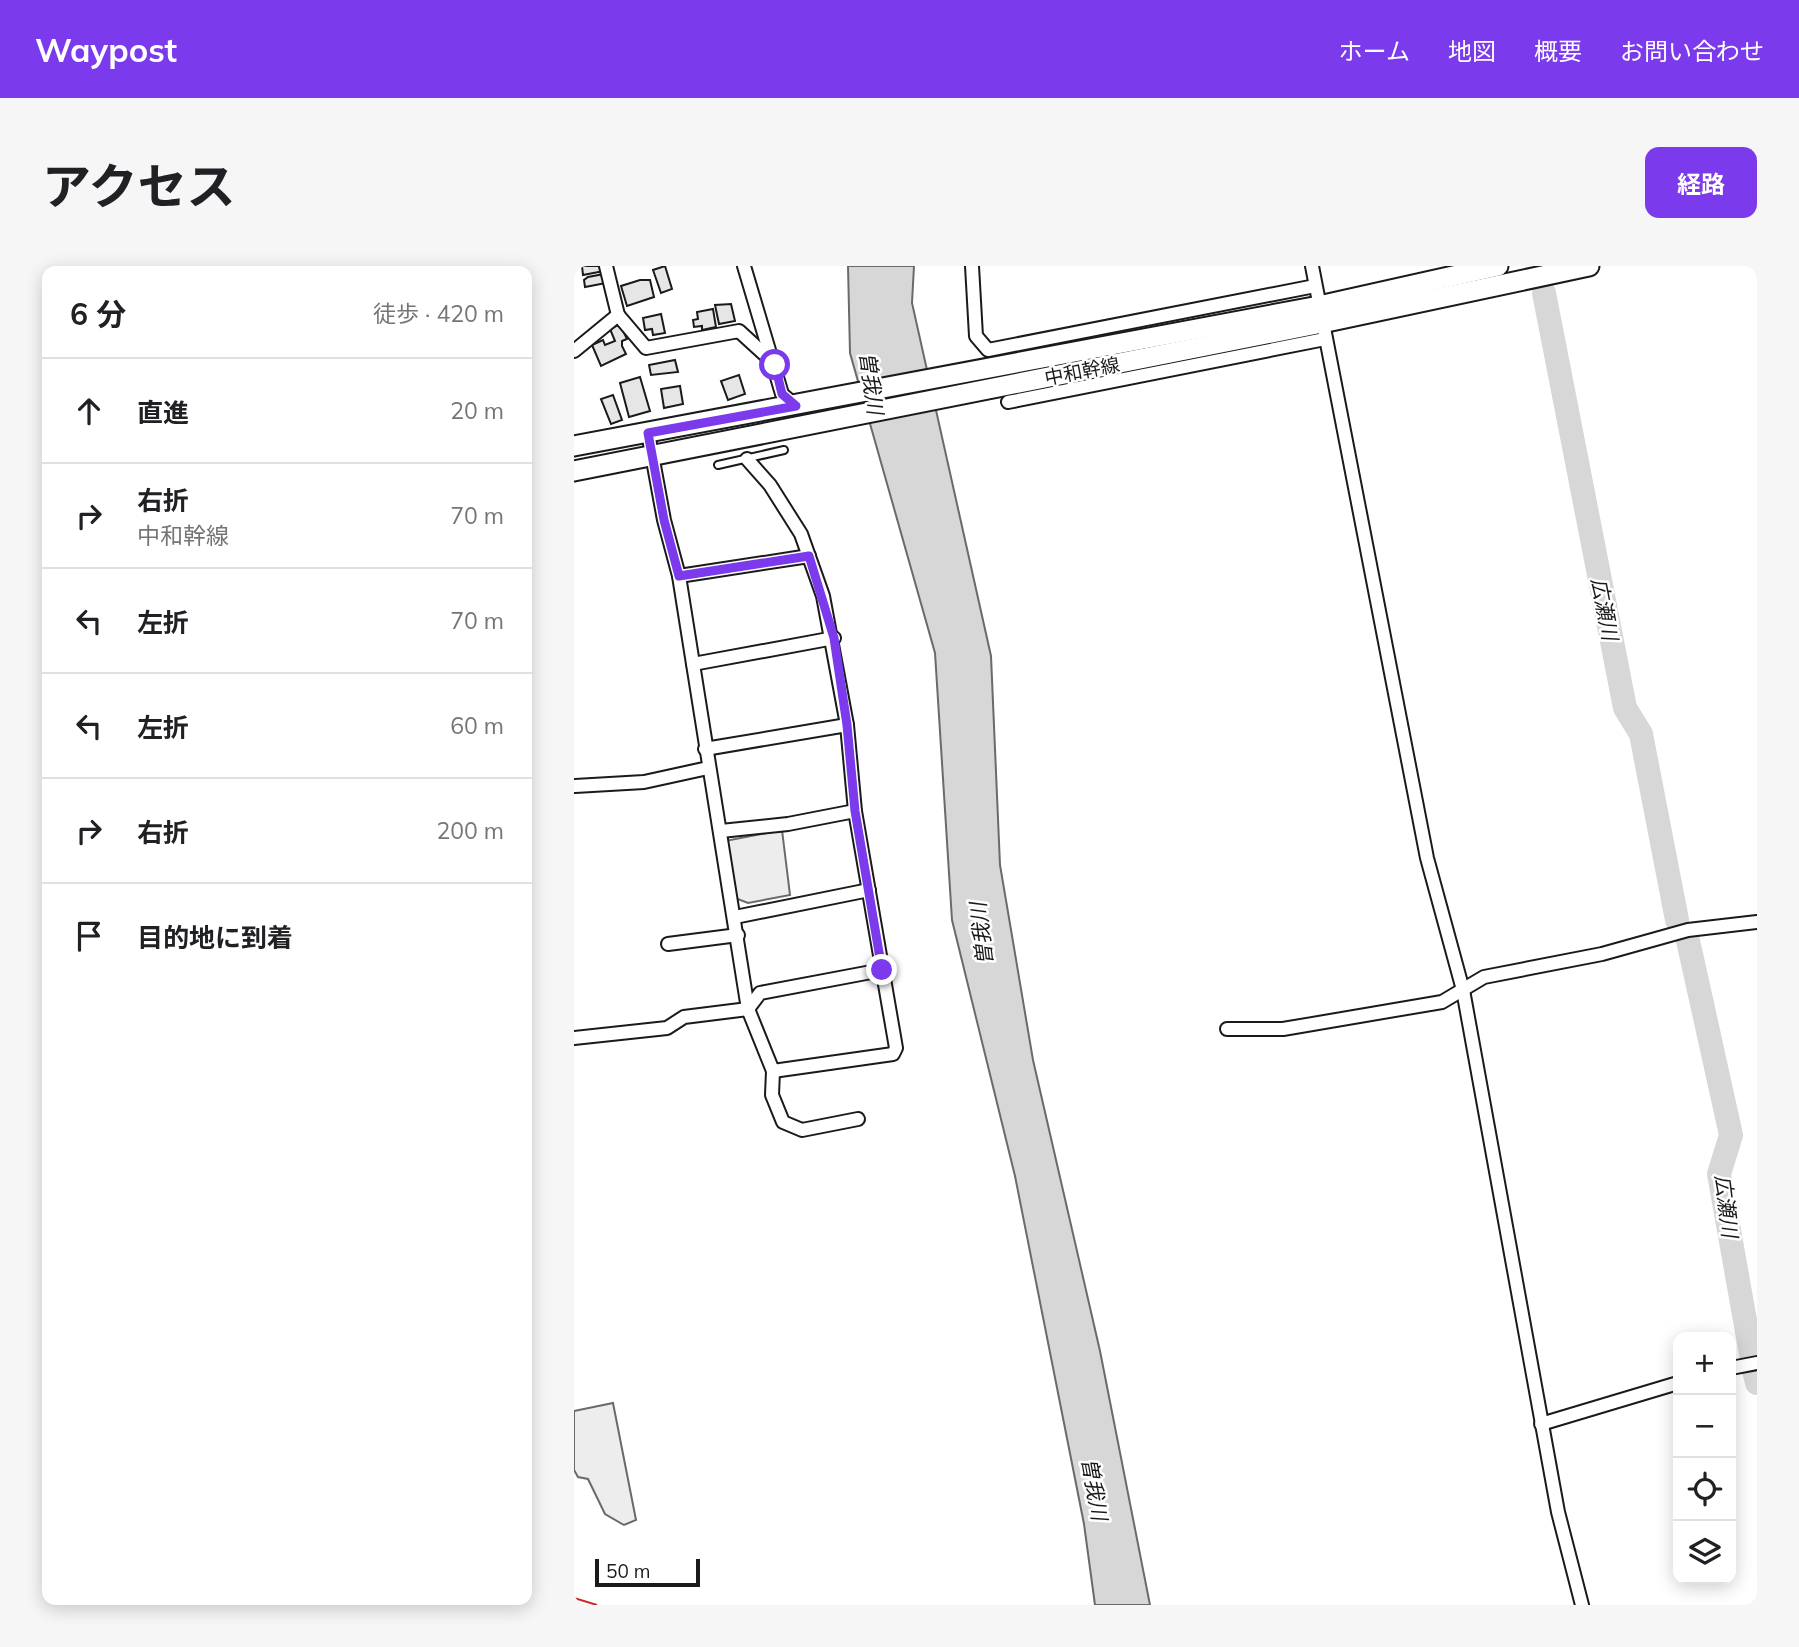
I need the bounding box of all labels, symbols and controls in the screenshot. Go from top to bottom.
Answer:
text: Waypost [35,29,177,70]
text: ホーム [1339,36,1410,66]
text: 地図 [1448,36,1496,66]
text: 概要 [1534,36,1582,66]
text: お問い合わせ [1620,36,1764,66]
button: 経路 [1645,147,1757,218]
text: アクセス [42,155,236,216]
text: 6 分 [70,295,126,333]
text: 徒歩 · 420 m [373,299,504,328]
route start [759,349,790,380]
water label: 曽我川 [855,350,890,418]
street label: 中和幹線 [1042,352,1122,390]
icon: ahead [70,392,108,430]
text: 直進 [137,396,189,429]
text: 20 m [450,396,504,425]
text: 右折 [137,484,189,517]
icon: right [70,497,108,535]
text: 70 m [450,501,504,530]
text: 中和幹線 [137,521,229,550]
water label: 広瀬川 [1586,576,1624,644]
icon: left [70,602,108,640]
text: 左折 [137,606,189,639]
text: 70 m [450,606,504,635]
icon: left [70,707,108,745]
text: 左折 [137,711,189,744]
text: 60 m [450,711,504,740]
icon: right [70,812,108,850]
text: 右折 [137,816,189,849]
text: 200 m [436,816,504,845]
water label: 曽我川 [964,899,998,967]
icon: arrive [70,917,108,955]
text: 目的地に到着 [137,921,293,954]
route end [866,954,897,985]
water label: 広瀬川 [1710,1173,1744,1241]
map controls [1673,1332,1736,1584]
button: + [1673,1332,1736,1395]
button: − [1673,1395,1736,1458]
water label: 曽我川 [1077,1456,1114,1524]
button: locate [1673,1458,1736,1521]
button: layers [1673,1521,1736,1584]
scale bar [595,1556,700,1588]
text: 50 m [606,1559,650,1583]

